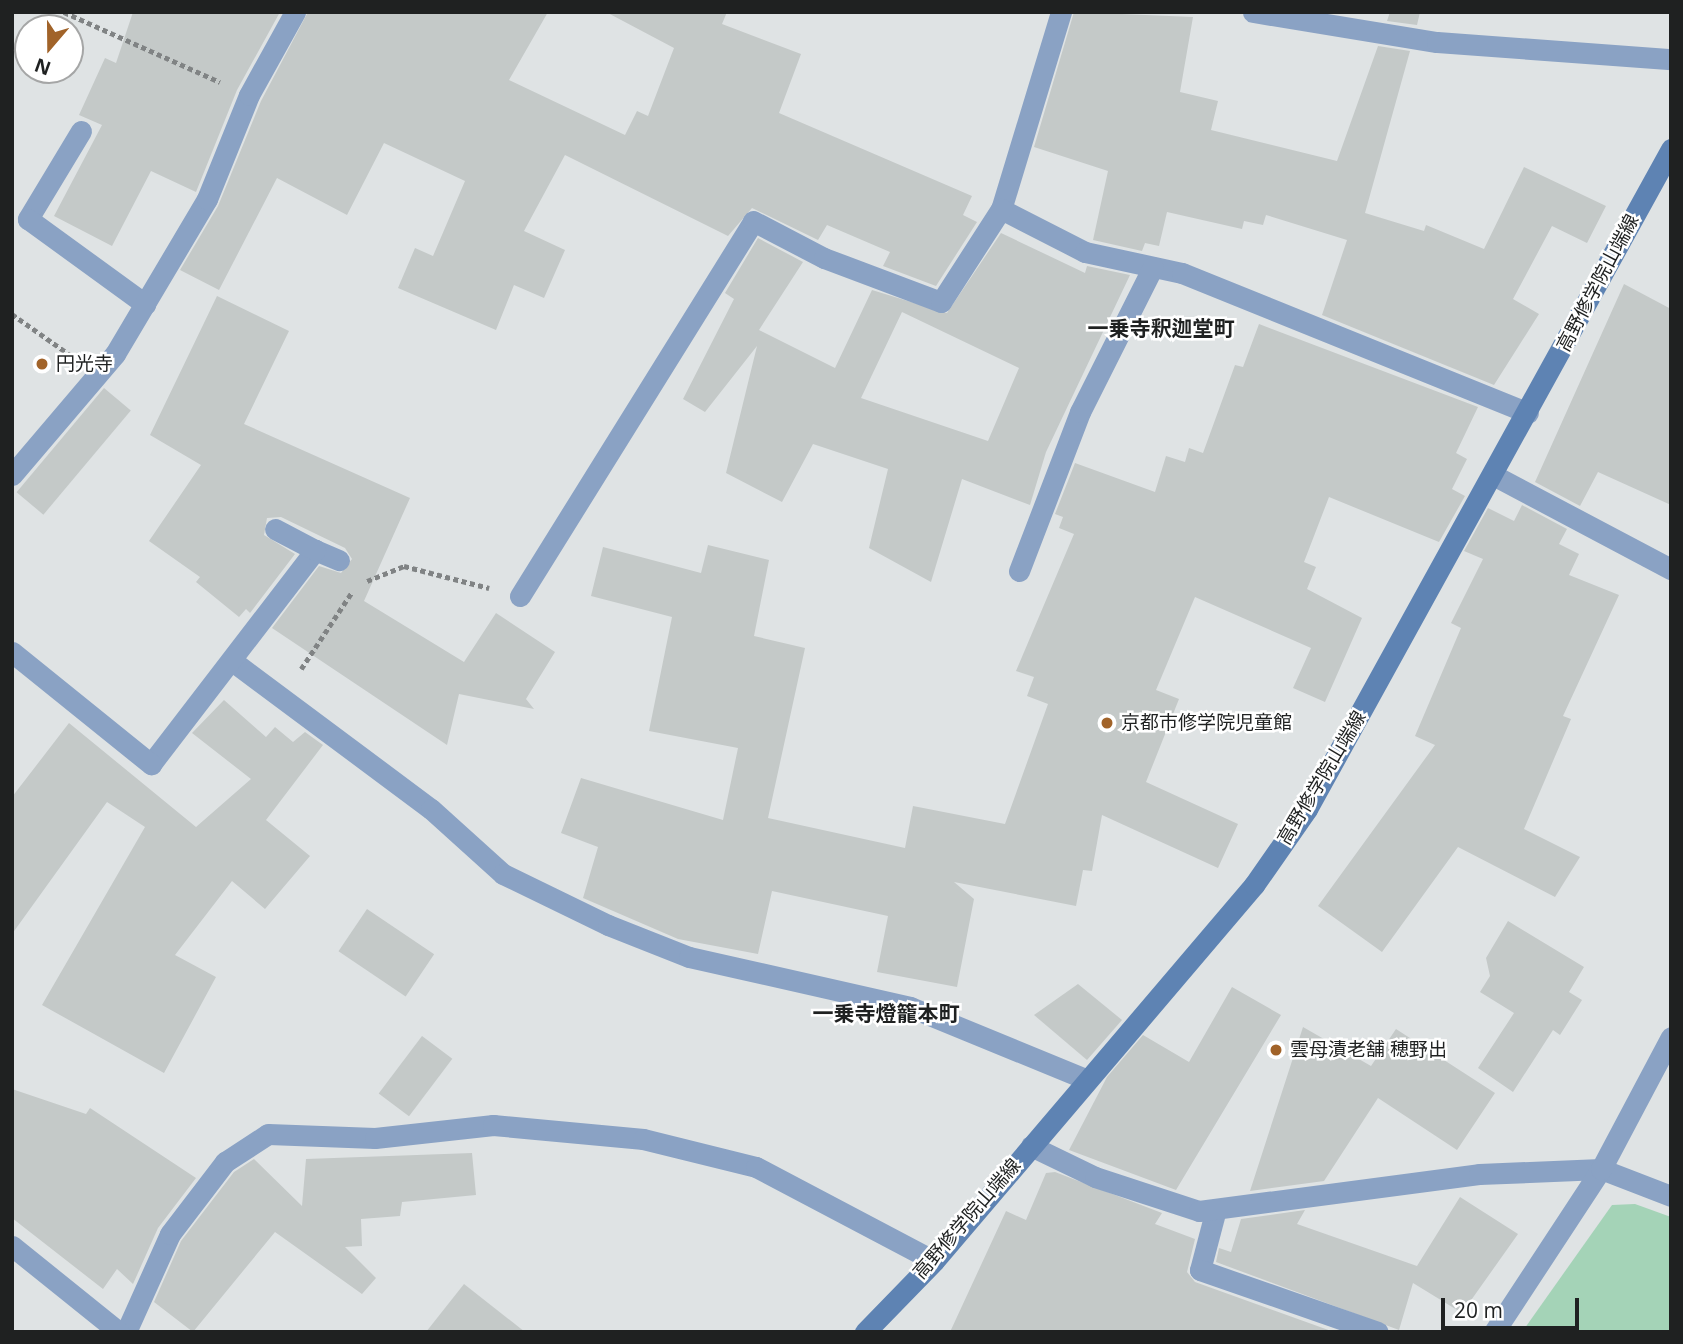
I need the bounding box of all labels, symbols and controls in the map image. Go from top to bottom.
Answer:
north arrow [14,14,84,84]
text: N [31,52,54,82]
street label: 高野修学院山端線 [1552,211,1644,355]
district label: 一乗寺釈迦堂町 [1088,315,1234,341]
place label: 円光寺 [56,353,113,375]
marker: 円光寺 [34,356,50,372]
street label: 高野修学院山端線 [1273,707,1371,849]
place label: 京都市修学院児童館 [1121,712,1292,734]
marker: 京都市修学院児童館 [1099,715,1115,731]
district label: 一乗寺燈籠本町 [813,1000,959,1026]
place label: 雲母漬老舗 穂野出 [1290,1039,1447,1061]
marker: 雲母漬老舗 穂野出 [1268,1042,1284,1058]
street label: 高野修学院山端線 [909,1154,1025,1284]
scale bar [1445,1284,1583,1328]
text: 20 m [1454,1296,1503,1324]

